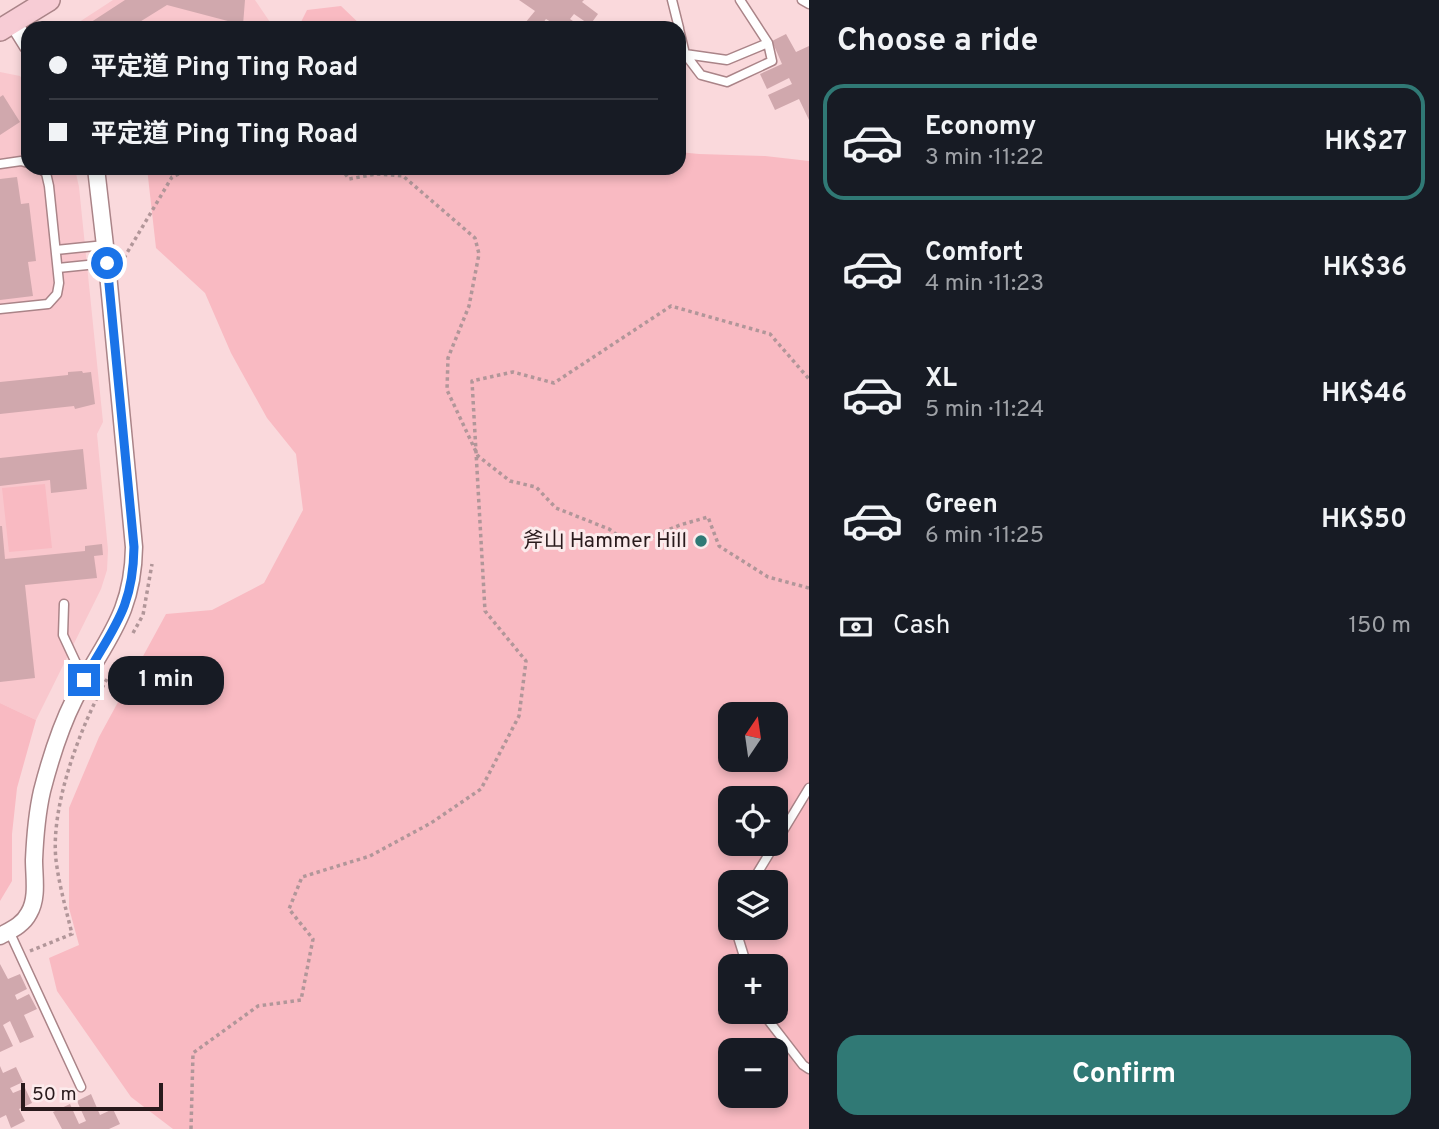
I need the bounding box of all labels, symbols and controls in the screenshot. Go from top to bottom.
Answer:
text: Choose a ride [837,22,1038,62]
text: 平定道 Ping Ting Road [91,52,358,85]
icon: car [841,111,904,174]
text: Economy [925,111,1036,144]
text: 平定道 Ping Ting Road [91,119,358,152]
text: HK$27 [1325,126,1407,159]
text: 3 min · 11:22 [925,144,1044,173]
icon: car [841,237,904,300]
text: Comfort [925,237,1023,270]
route start [91,247,123,279]
text: HK$36 [1323,252,1407,285]
text: 4 min · 11:23 [925,270,1044,299]
icon: car [841,363,904,426]
text: XL [925,363,957,396]
text: HK$46 [1322,378,1407,411]
text: 5 min · 11:24 [925,396,1044,425]
icon: car [841,489,904,552]
text: Green [925,489,998,522]
text: HK$50 [1321,504,1407,537]
text: 6 min · 11:25 [925,522,1044,551]
place label: 斧山 Hammer Hill [523,528,687,555]
marker: 斧山 Hammer Hill [693,533,709,549]
icon: cash [837,608,875,646]
text: Cash [893,610,950,643]
text: 150 m [1349,612,1411,641]
callout: 1 min [108,656,224,704]
route end [68,664,100,696]
text: 1 min [138,666,194,695]
north arrow [718,702,788,772]
map controls [718,702,788,1108]
button: locate [718,786,788,856]
button: layers [718,870,788,940]
button: + [718,954,788,1024]
button: Confirm [837,1035,1411,1115]
button: − [718,1038,788,1108]
scale bar [21,1080,163,1112]
text: 50 m [32,1083,77,1107]

